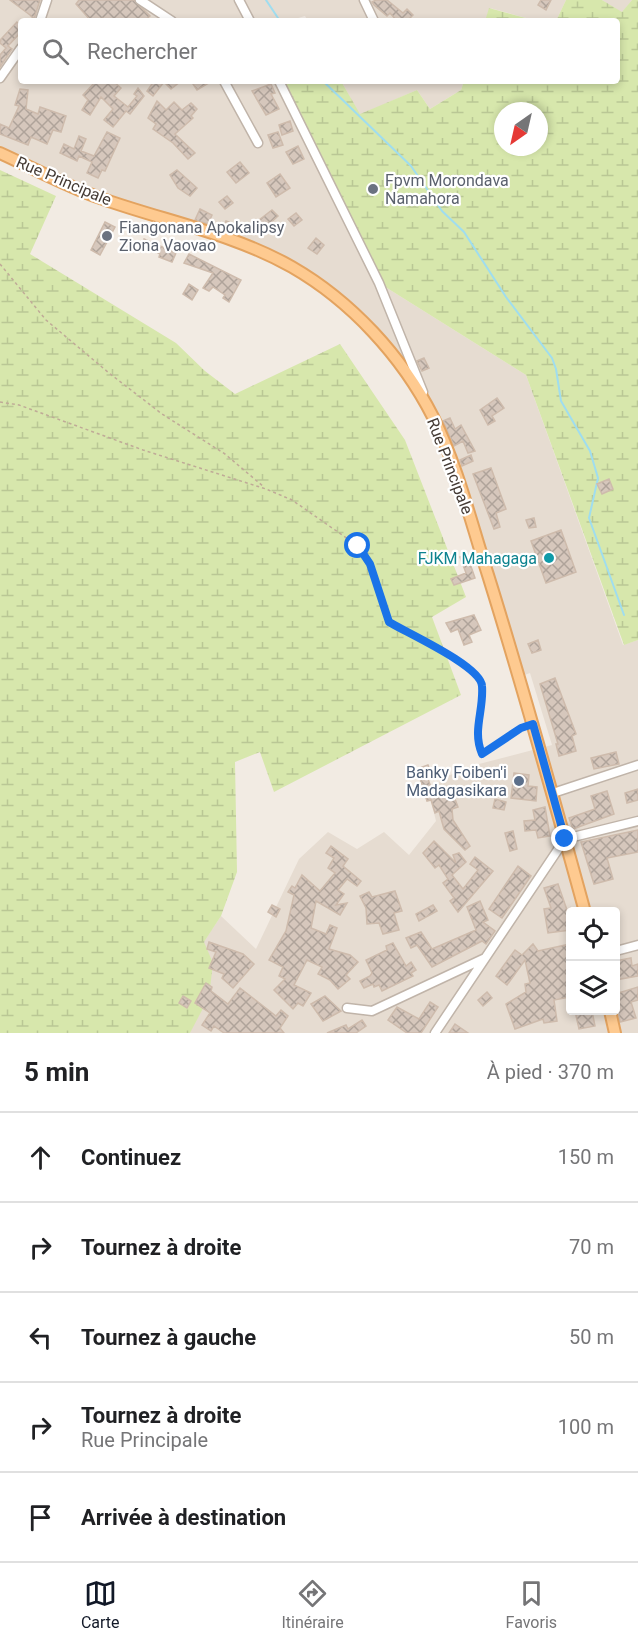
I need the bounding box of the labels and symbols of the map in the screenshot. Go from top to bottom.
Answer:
north arrow [494,102,548,156]
street label: Rue Principale [13,152,115,210]
place label: Fpvm Morondava Namahora [385,171,509,208]
marker: Fpvm Morondava Namahora [366,182,380,196]
place label: Fiangonana Apokalipsy Ziona Vaovao [119,218,285,255]
marker: Fiangonana Apokalipsy Ziona Vaovao [100,229,114,243]
street label: Rue Principale [423,415,477,517]
route start [344,532,370,558]
place label: FJKM Mahagaga [418,549,537,568]
marker: FJKM Mahagaga [542,551,556,565]
place label: Banky Foiben'i Madagasikara [406,763,507,800]
marker: Banky Foiben'i Madagasikara [512,774,526,788]
route end [551,825,577,851]

